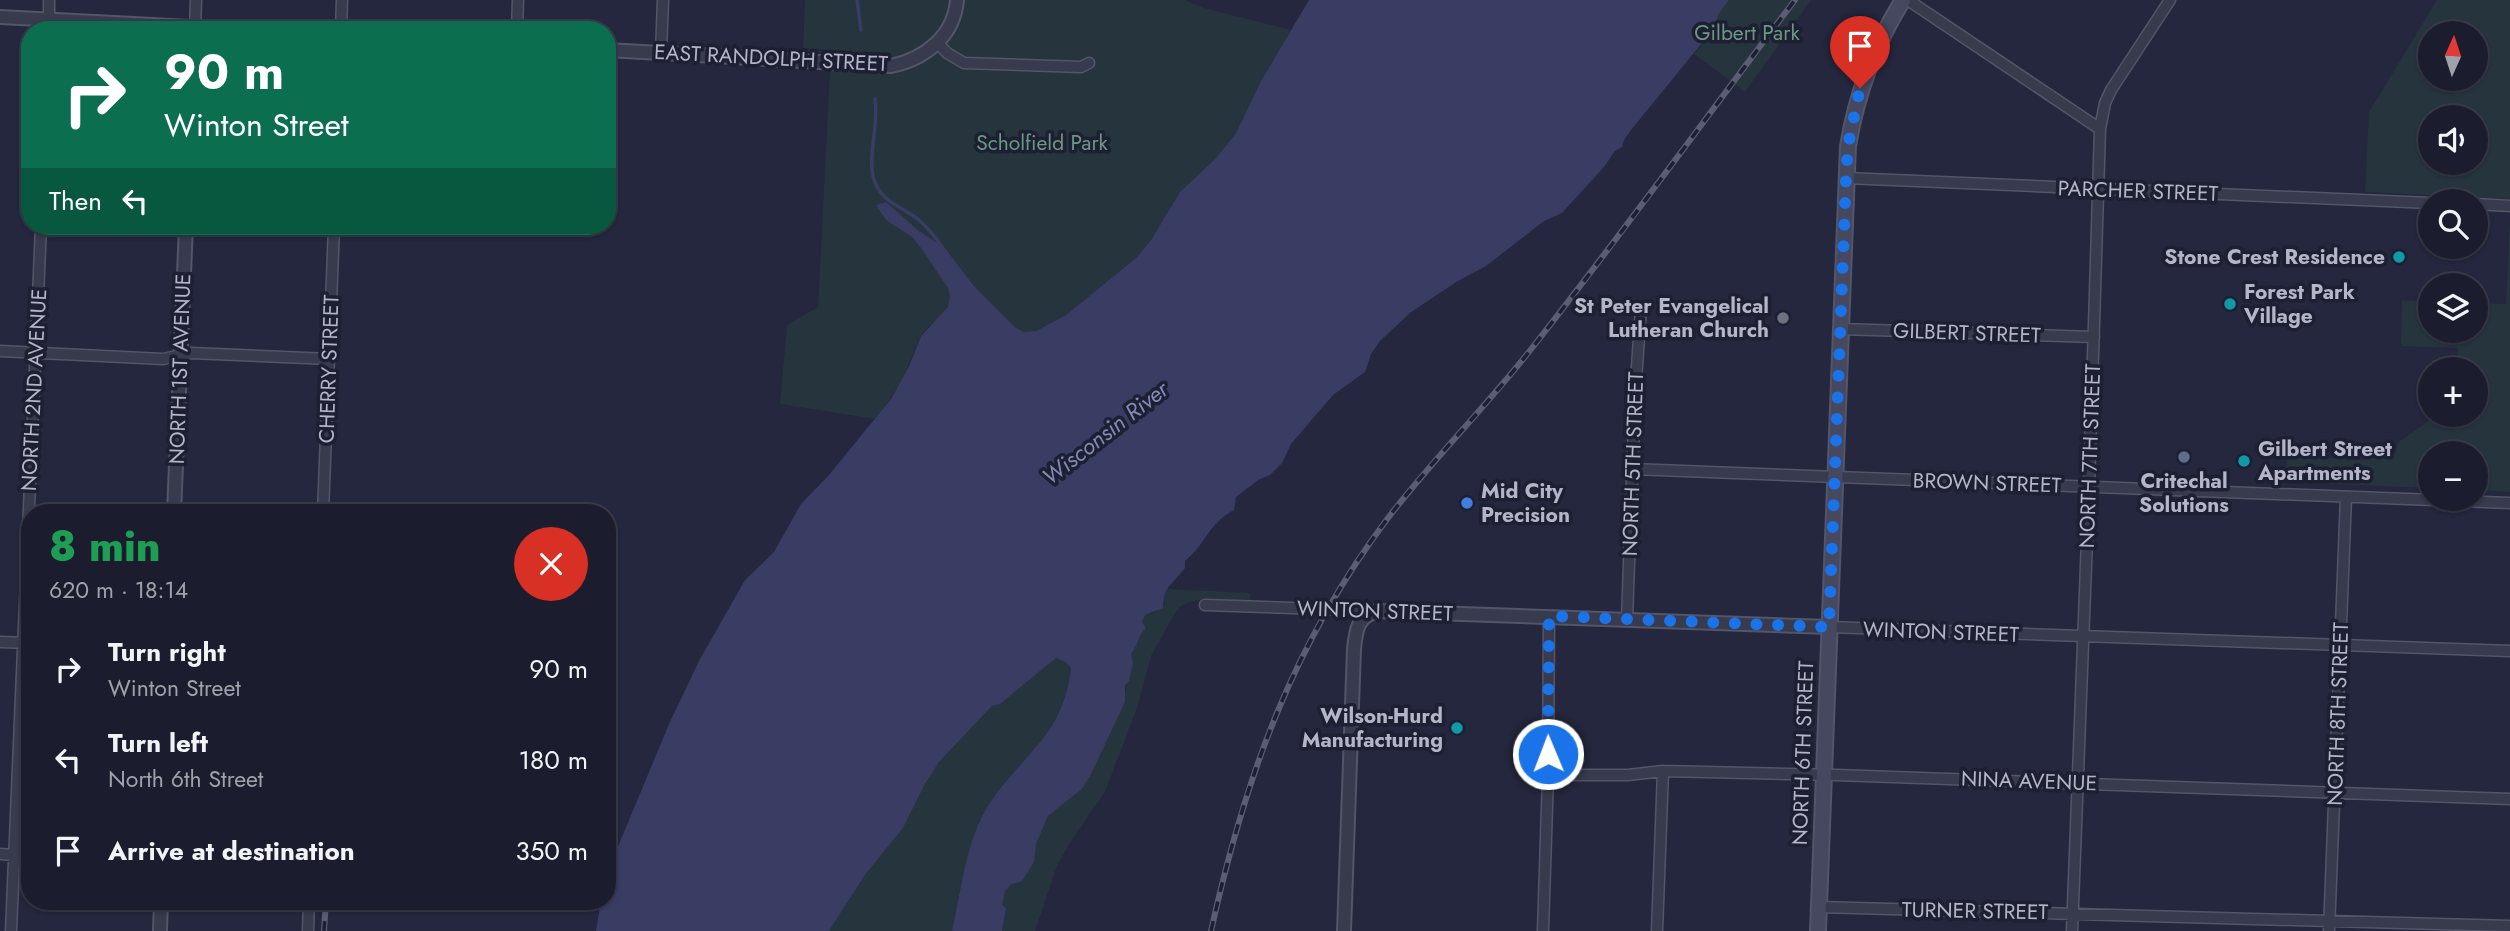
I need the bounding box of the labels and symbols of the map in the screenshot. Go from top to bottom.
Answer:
pin [1830,16,1890,88]
park label: Gilbert Park [1694,18,1800,48]
north arrow [2418,21,2488,91]
street label: EAST RANDOLPH STREET [653,37,889,79]
park label: Scholfield Park [976,128,1109,158]
street label: PARCHER STREET [2057,173,2219,209]
place label: Stone Crest Residence [2164,242,2385,272]
marker: Stone Crest Residence [2391,249,2407,265]
street label: NORTH 1ST AVENUE [162,273,198,465]
place label: Forest Park Village [2243,277,2355,331]
street label: NORTH 2ND AVENUE [14,288,54,492]
place label: St Peter Evangelical Lutheran Church [1574,291,1769,345]
street label: CHERRY STREET [311,294,347,444]
marker: Forest Park Village [2222,296,2238,312]
marker: St Peter Evangelical Lutheran Church [1775,310,1791,326]
street label: GILBERT STREET [1893,315,2042,351]
street label: NORTH 7TH STREET [2072,363,2108,549]
street label: NORTH 5TH STREET [1615,371,1651,557]
water label: Wisconsin River [1035,372,1176,493]
place label: Gilbert Street Apartments [2257,434,2392,488]
marker: Critechal Solutions [2176,449,2192,465]
marker: Gilbert Street Apartments [2236,453,2252,469]
street label: BROWN STREET [1912,465,2062,501]
place label: Critechal Solutions [2139,466,2229,520]
place label: Mid City Precision [1481,476,1570,530]
marker: Mid City Precision [1459,495,1475,511]
street label: WINTON STREET [1297,593,1454,629]
street label: WINTON STREET [1863,614,2020,650]
street label: NORTH 8TH STREET [2320,622,2356,806]
street label: NORTH 6TH STREET [1785,660,1821,846]
place label: Wilson-Hurd Manufacturing [1302,701,1443,755]
position arrow [1511,717,1585,791]
marker: Wilson-Hurd Manufacturing [1449,720,1465,736]
street label: NINA AVENUE [1961,764,2097,798]
street label: TURNER STREET [1902,895,2049,927]

